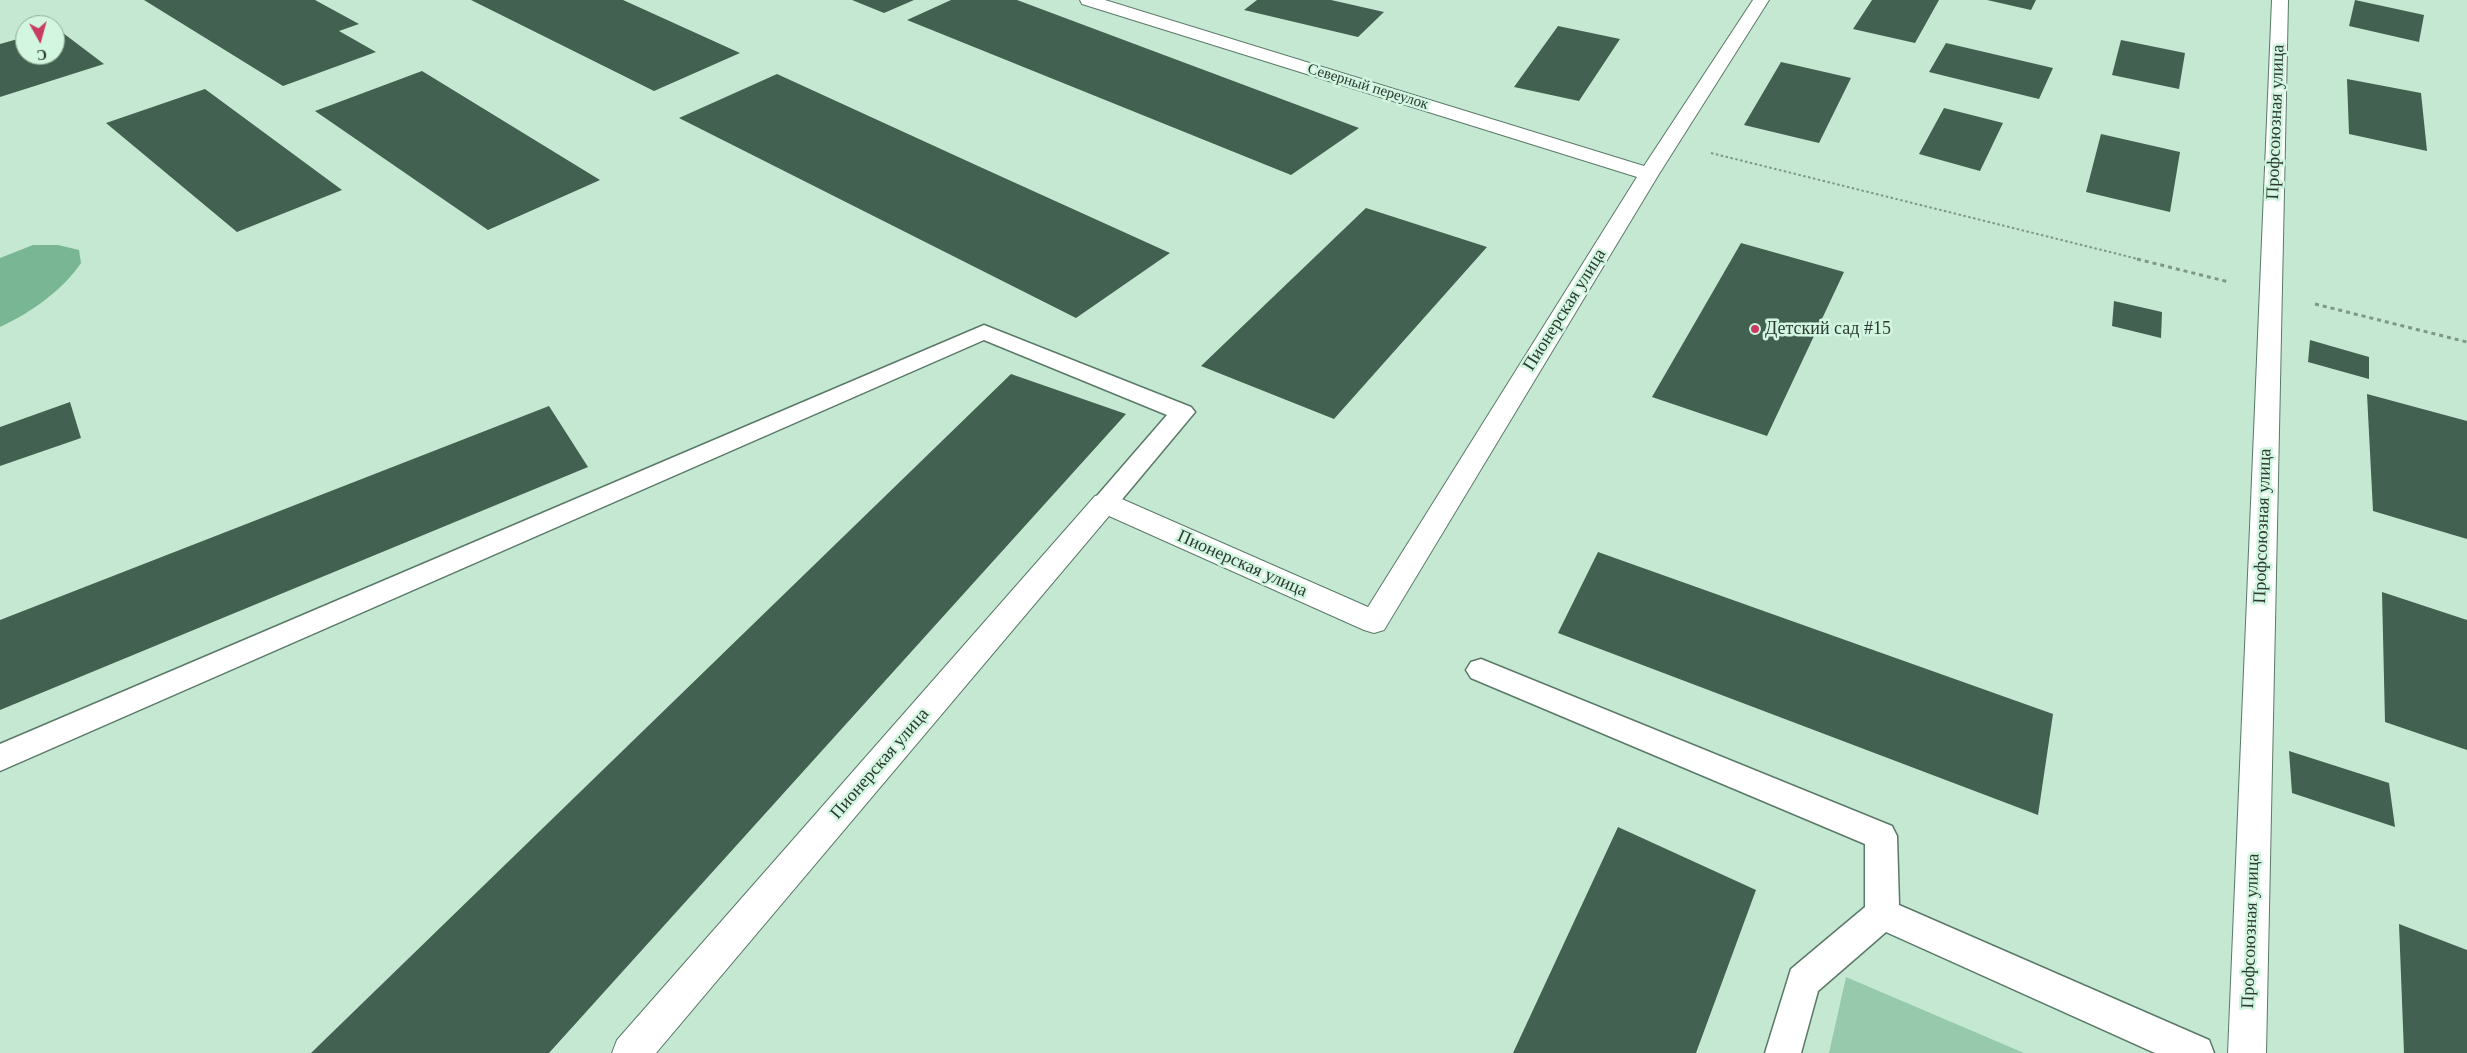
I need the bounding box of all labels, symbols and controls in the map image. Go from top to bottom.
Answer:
north arrow [15,15,65,65]
street label: Профсоюзная улица [2263,44,2289,200]
text: С [36,46,48,62]
street label: Северный переулок [1305,60,1431,114]
street label: Пионерская улица [1519,245,1611,375]
place label: Детский сад #15 [1765,318,1891,340]
marker: Детский сад #15 [1749,323,1761,335]
street label: Профсоюзная улица [2250,448,2276,604]
street label: Пионерская улица [1174,526,1310,602]
street label: Пионерская улица [826,704,934,824]
street label: Профсоюзная улица [2238,853,2264,1009]

